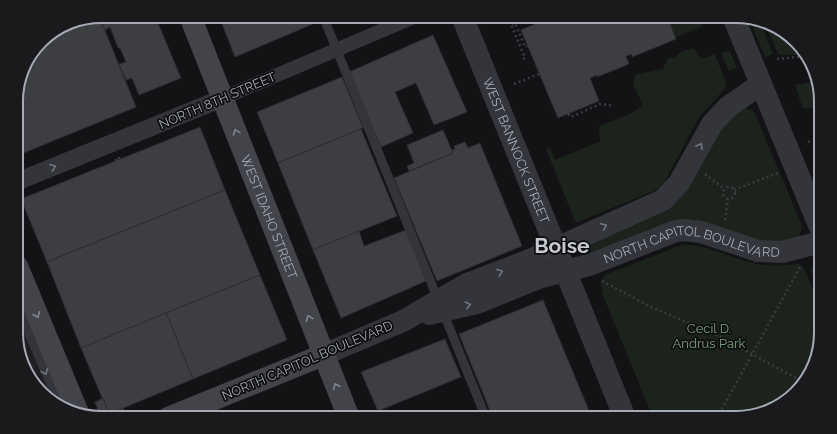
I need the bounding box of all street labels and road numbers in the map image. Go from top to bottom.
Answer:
street label: NORTH 8TH STREET [156,69,278,132]
street label: WEST BANNOCK STREET [480,75,552,226]
street label: WEST IDAHO STREET [238,153,300,281]
street label: NORTH CAPITOL BOULEVARD [601,223,780,267]
street label: NORTH CAPITOL BOULEVARD [219,318,395,403]

